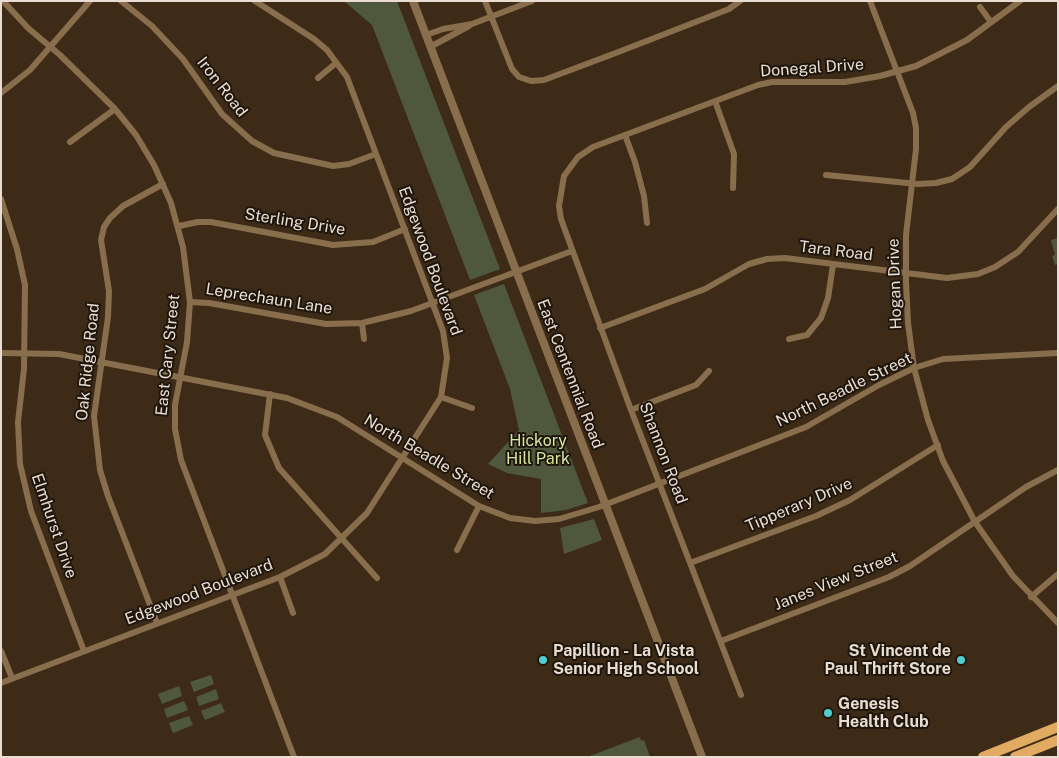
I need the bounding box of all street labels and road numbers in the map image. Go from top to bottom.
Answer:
street label: Iron Road [193,53,251,121]
street label: Donegal Drive [759,55,865,81]
street label: Edgewood Boulevard [394,184,466,338]
street label: Sterling Drive [243,205,347,239]
street label: Tara Road [798,237,874,265]
street label: Hogan Drive [884,238,906,330]
street label: Leprechaun Lane [204,280,334,318]
street label: East Cary Street [152,293,184,417]
street label: East Centennial Road [533,297,607,451]
street label: Oak Ridge Road [72,302,104,422]
street label: North Beadle Street [773,349,915,431]
street label: Shannon Road [635,399,691,507]
street label: North Beadle Street [360,410,498,504]
street label: Elmhurst Drive [27,471,81,581]
street label: Tipperary Drive [743,474,855,536]
street label: Janes View Street [771,547,901,615]
street label: Edgewood Boulevard [122,555,276,629]

